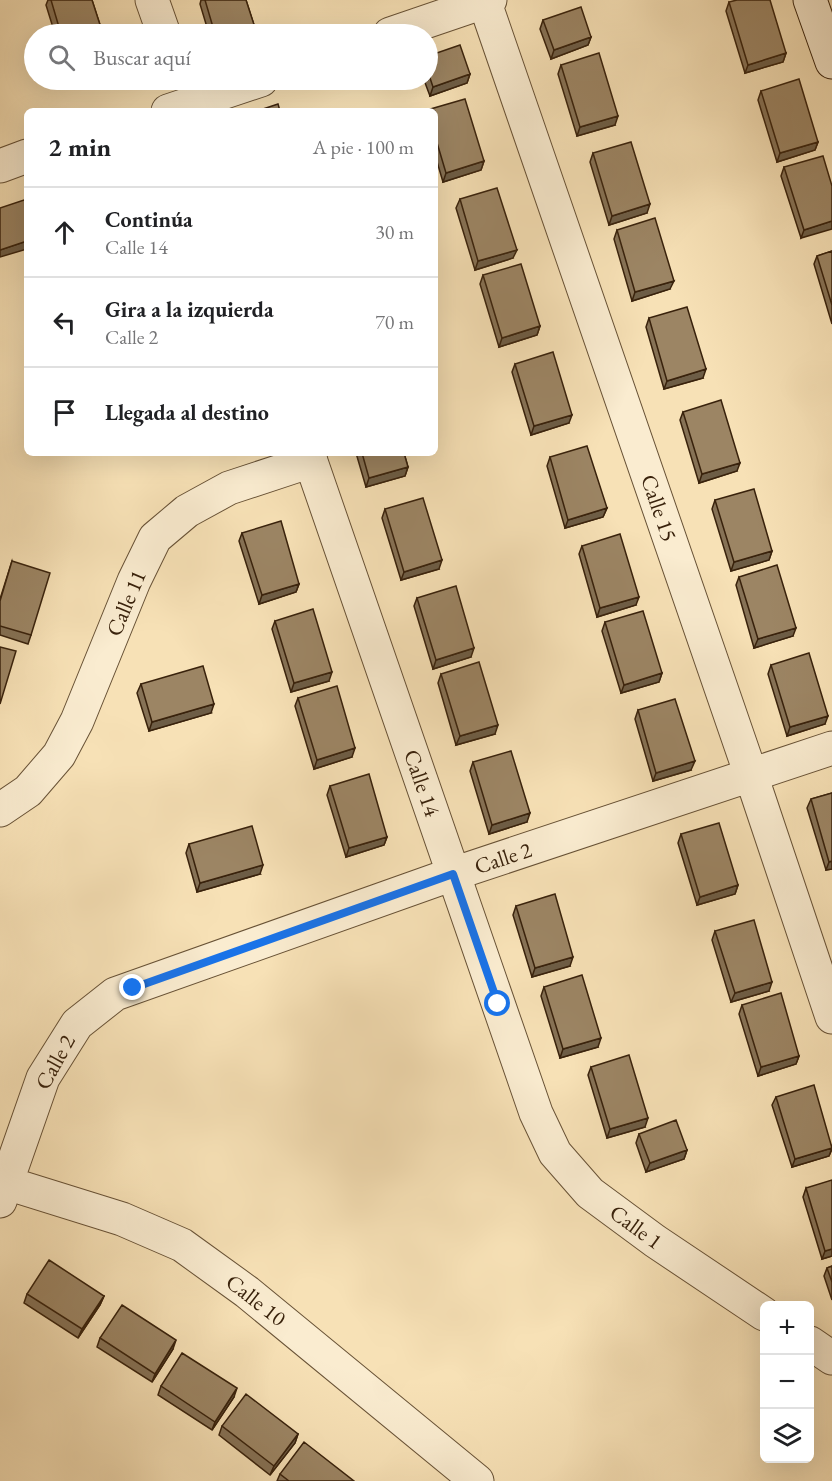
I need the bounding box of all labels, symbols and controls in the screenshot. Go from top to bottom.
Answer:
search box [24,24,438,90]
icon: search [45,41,78,74]
text: Buscar aquí [93,43,191,72]
text: 2 min [48,130,111,164]
text: A pie · 100 m [313,134,414,160]
text: Continúa [105,205,193,234]
icon: ahead [48,216,81,249]
text: 30 m [375,219,414,245]
text: Calle 14 [105,234,168,260]
text: Gira a la izquierda [105,295,274,324]
icon: left [48,306,81,339]
text: 70 m [375,309,414,335]
text: Calle 2 [105,324,158,350]
icon: arrive [48,396,81,429]
text: Llegada al destino [105,398,269,427]
street label: Calle 15 [634,471,684,545]
street label: Calle 11 [99,566,153,640]
street label: Calle 14 [397,746,447,821]
street label: Calle 2 [471,835,536,881]
route end [119,974,145,1000]
route start [484,990,510,1016]
street label: Calle 2 [28,1029,82,1095]
street label: Calle 1 [604,1198,668,1256]
street label: Calle 10 [220,1267,292,1333]
map controls [760,1301,814,1463]
button: + [760,1301,814,1355]
button: − [760,1355,814,1409]
button: layers [760,1409,814,1463]

